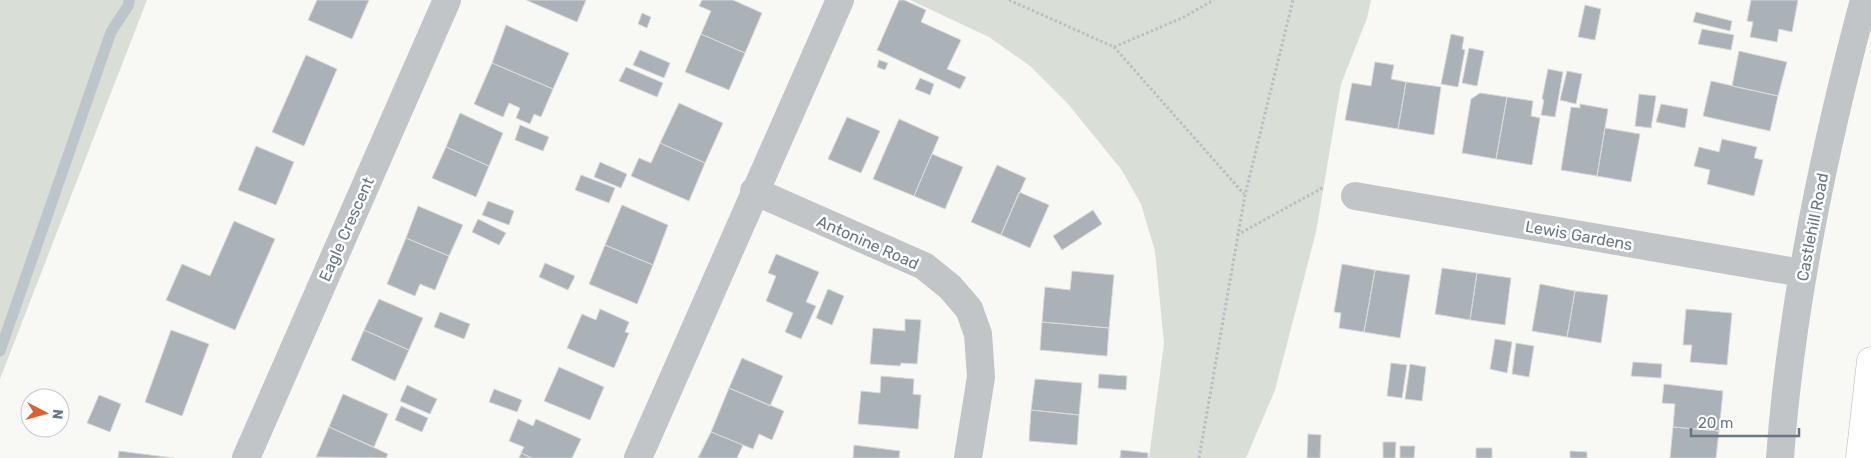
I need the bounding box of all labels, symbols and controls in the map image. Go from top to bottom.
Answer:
street label: Castlehill Road [1793,171,1832,283]
street label: Eagle Crescent [315,174,378,284]
street label: Antonine Road [814,211,922,273]
street label: Lewis Gardens [1524,217,1634,254]
north arrow [20,388,70,438]
scale bar [1691,406,1798,438]
text: N [48,408,66,420]
text: 20 m [1698,414,1733,432]

